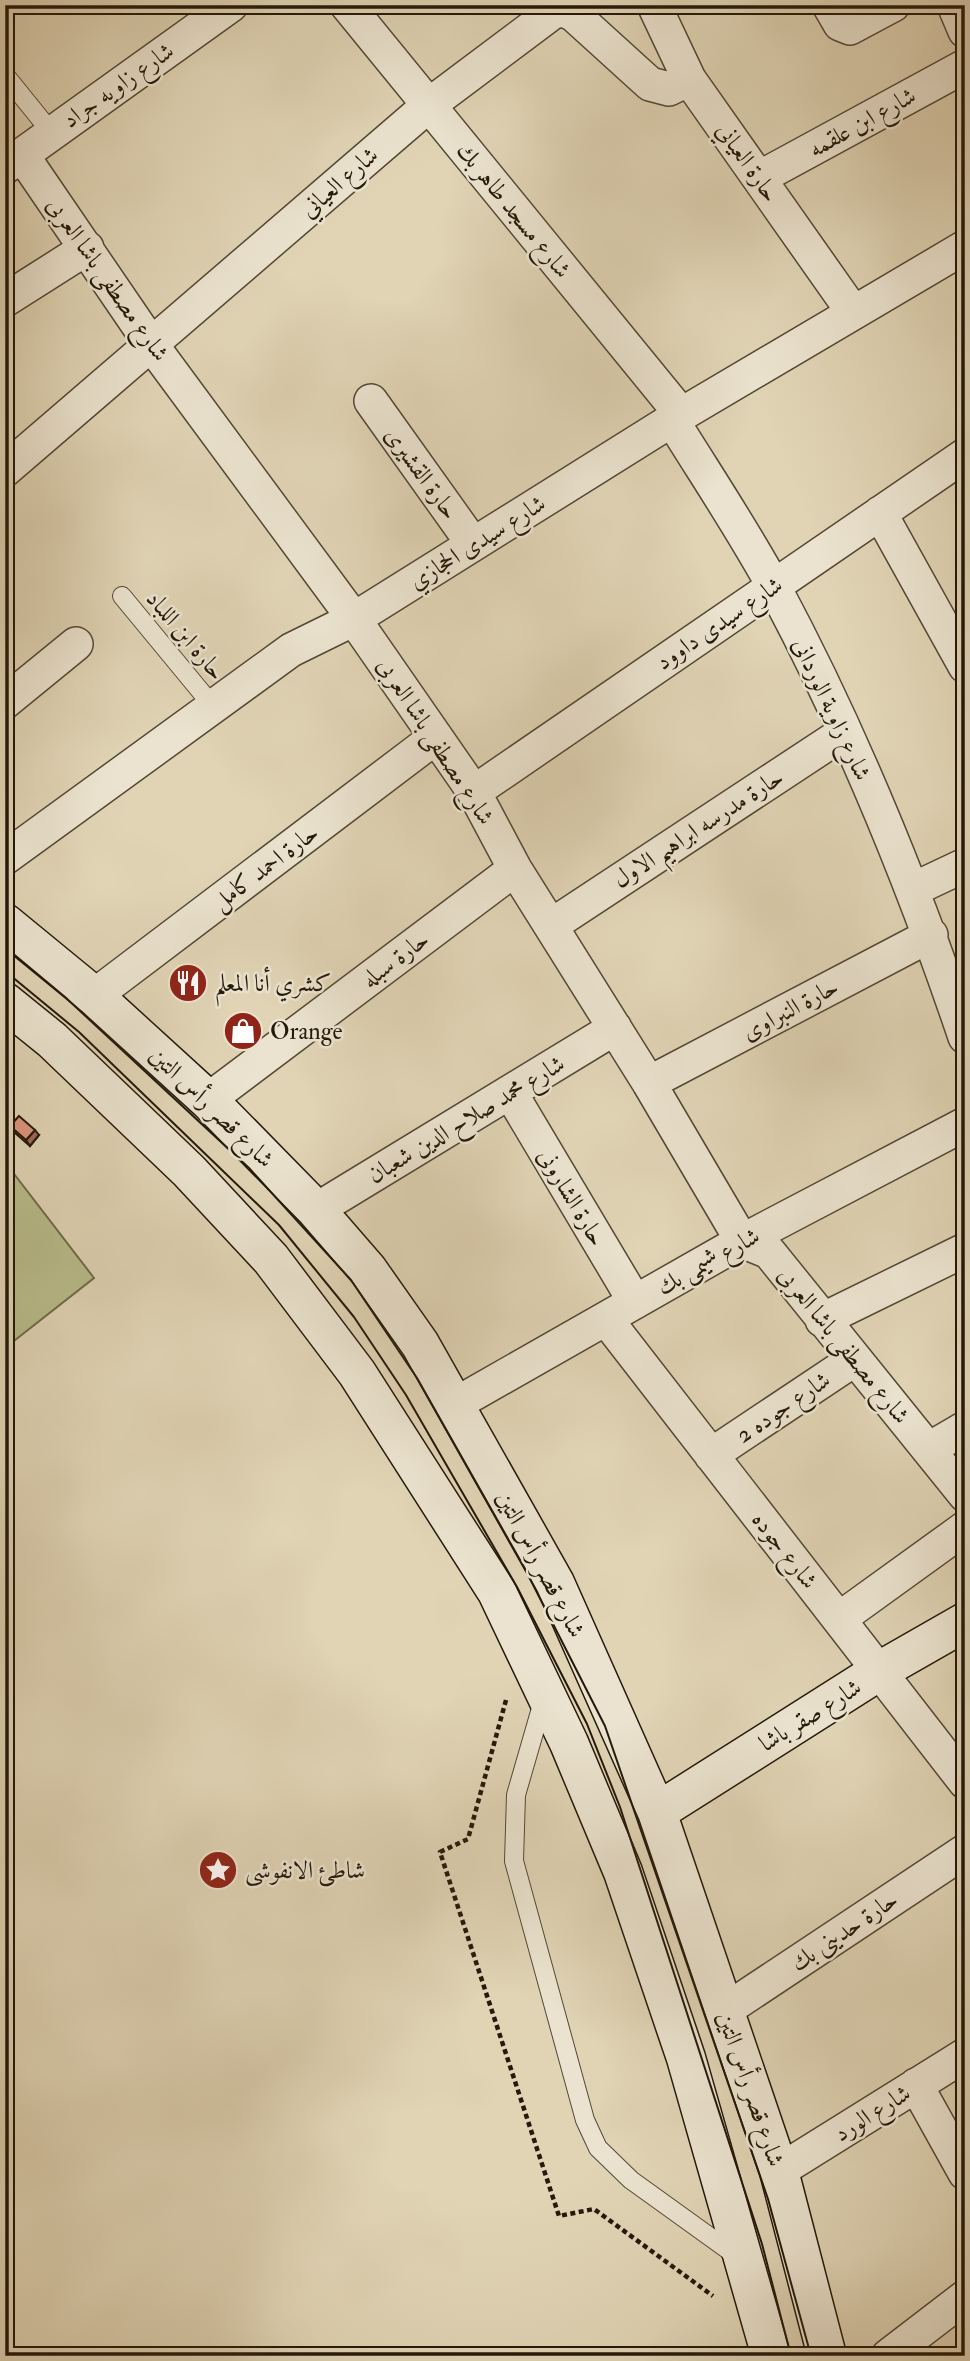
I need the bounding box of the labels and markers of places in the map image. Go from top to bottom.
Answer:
restaurant icon: كشري أنا المعلم [167,962,209,1004]
place label: كشري أنا المعلم [215,966,331,1007]
shop icon: Orange [222,1010,264,1052]
place label: Orange [270,1016,343,1047]
place icon: شاطئ الانفوشى [197,1849,239,1891]
place label: شاطئ الانفوشى [245,1855,365,1887]

